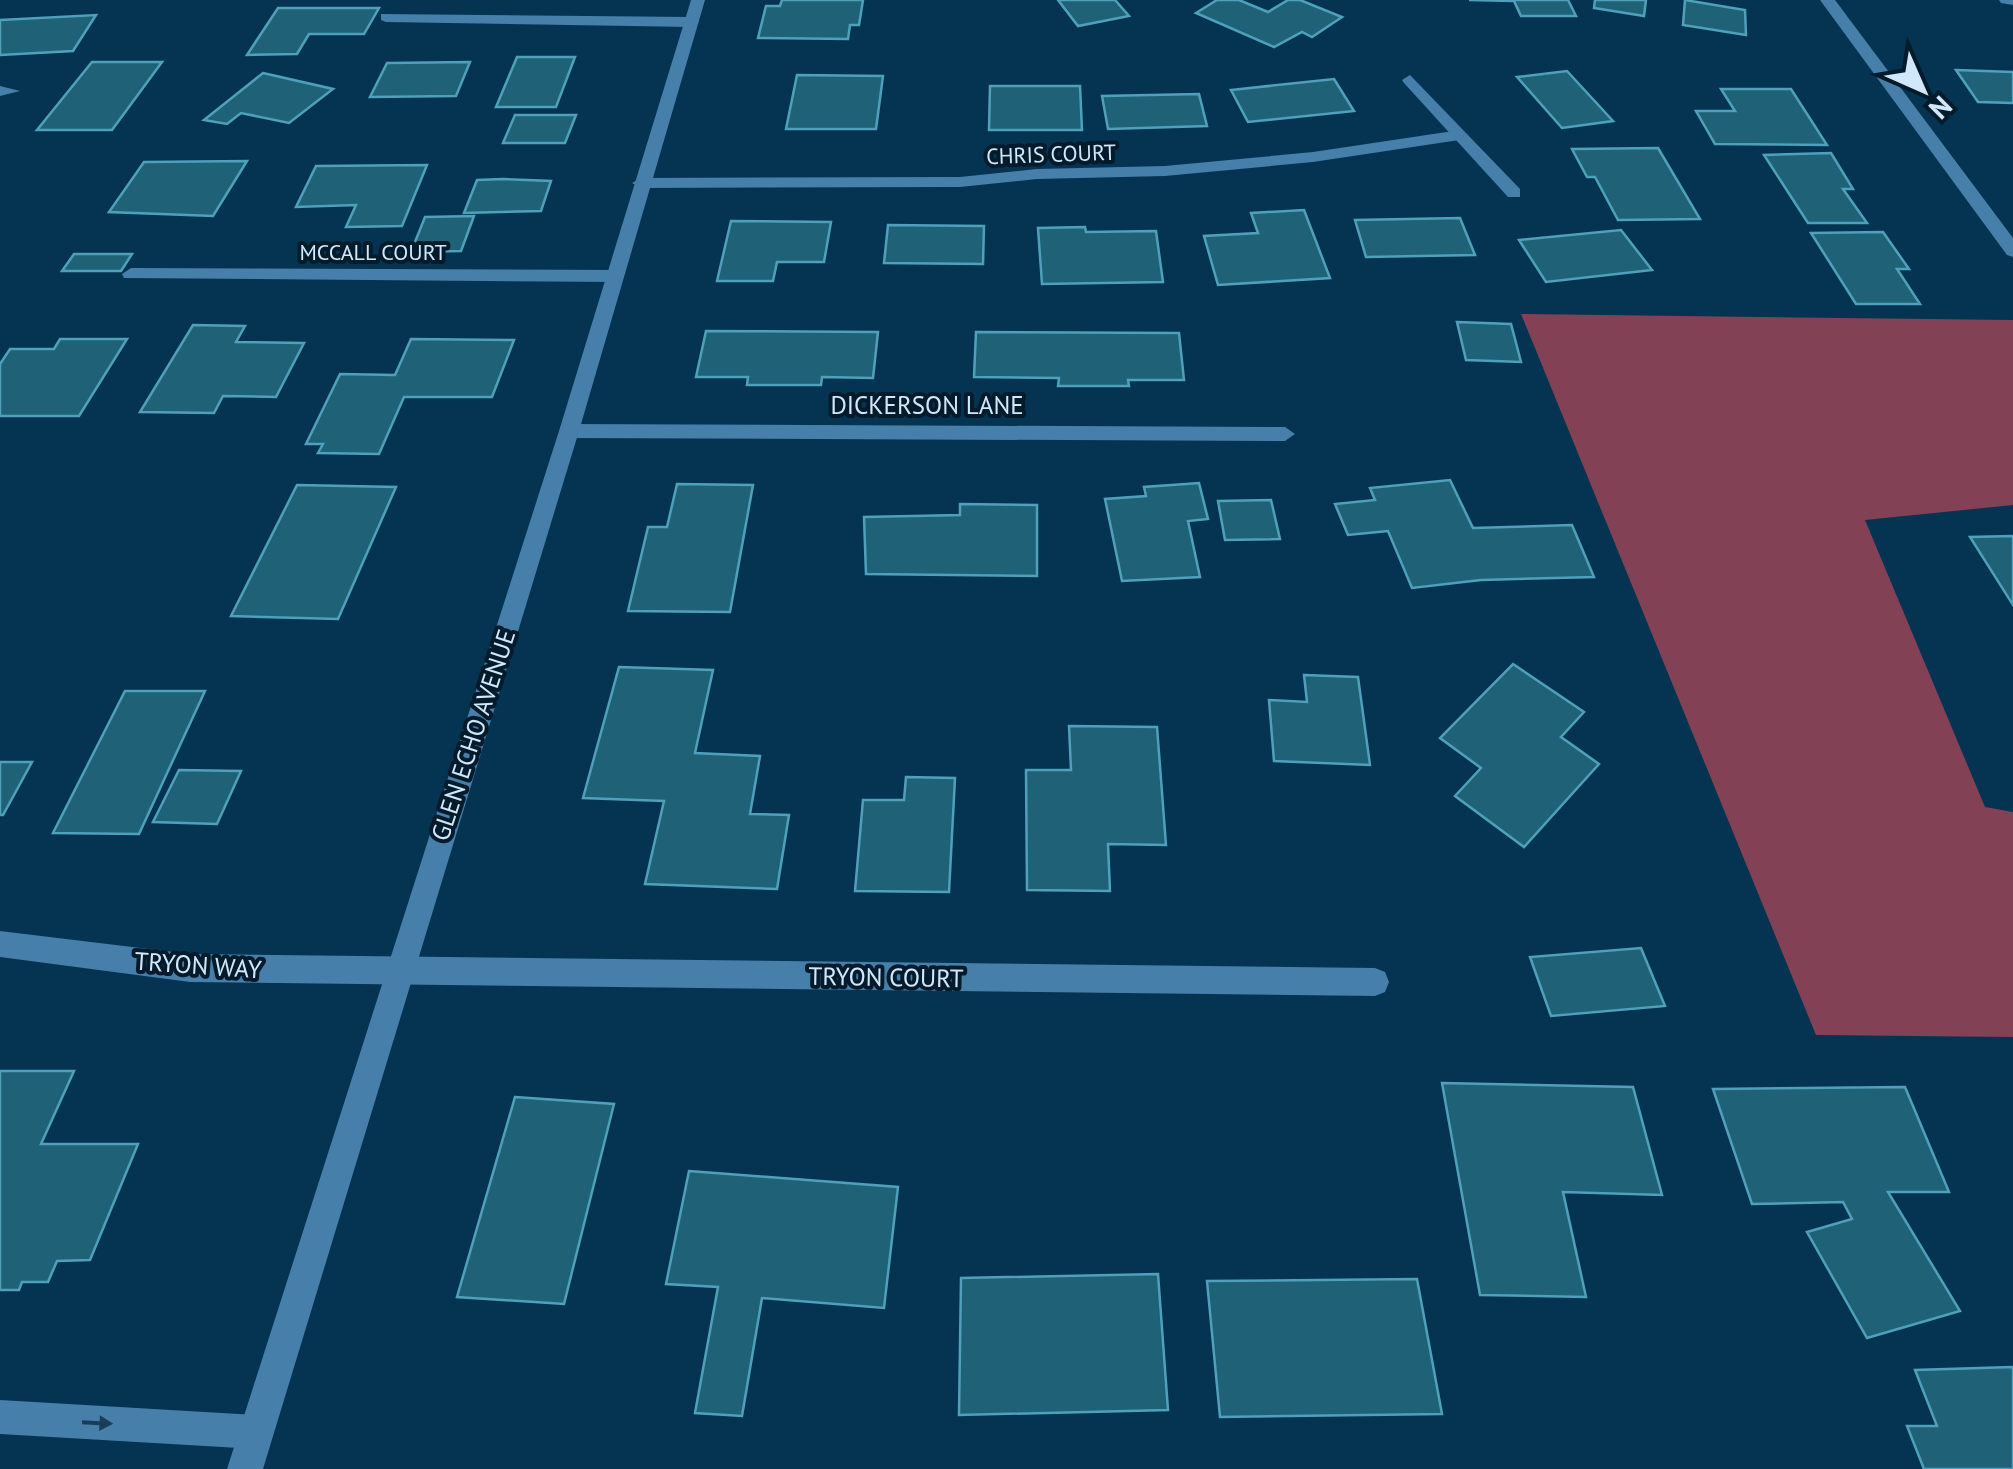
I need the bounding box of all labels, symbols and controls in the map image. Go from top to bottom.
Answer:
north arrow [1873,40,1973,140]
text: N [1921,88,1961,128]
street label: CHRIS COURT [986,138,1116,170]
street label: MCCALL COURT [299,238,447,266]
street label: DICKERSON LANE [830,389,1024,421]
street label: GLEN ECHO AVENUE [424,625,522,845]
street label: TRYON WAY [133,945,263,985]
street label: TRYON COURT [808,960,964,994]
one-way arrow [82,1415,114,1431]

